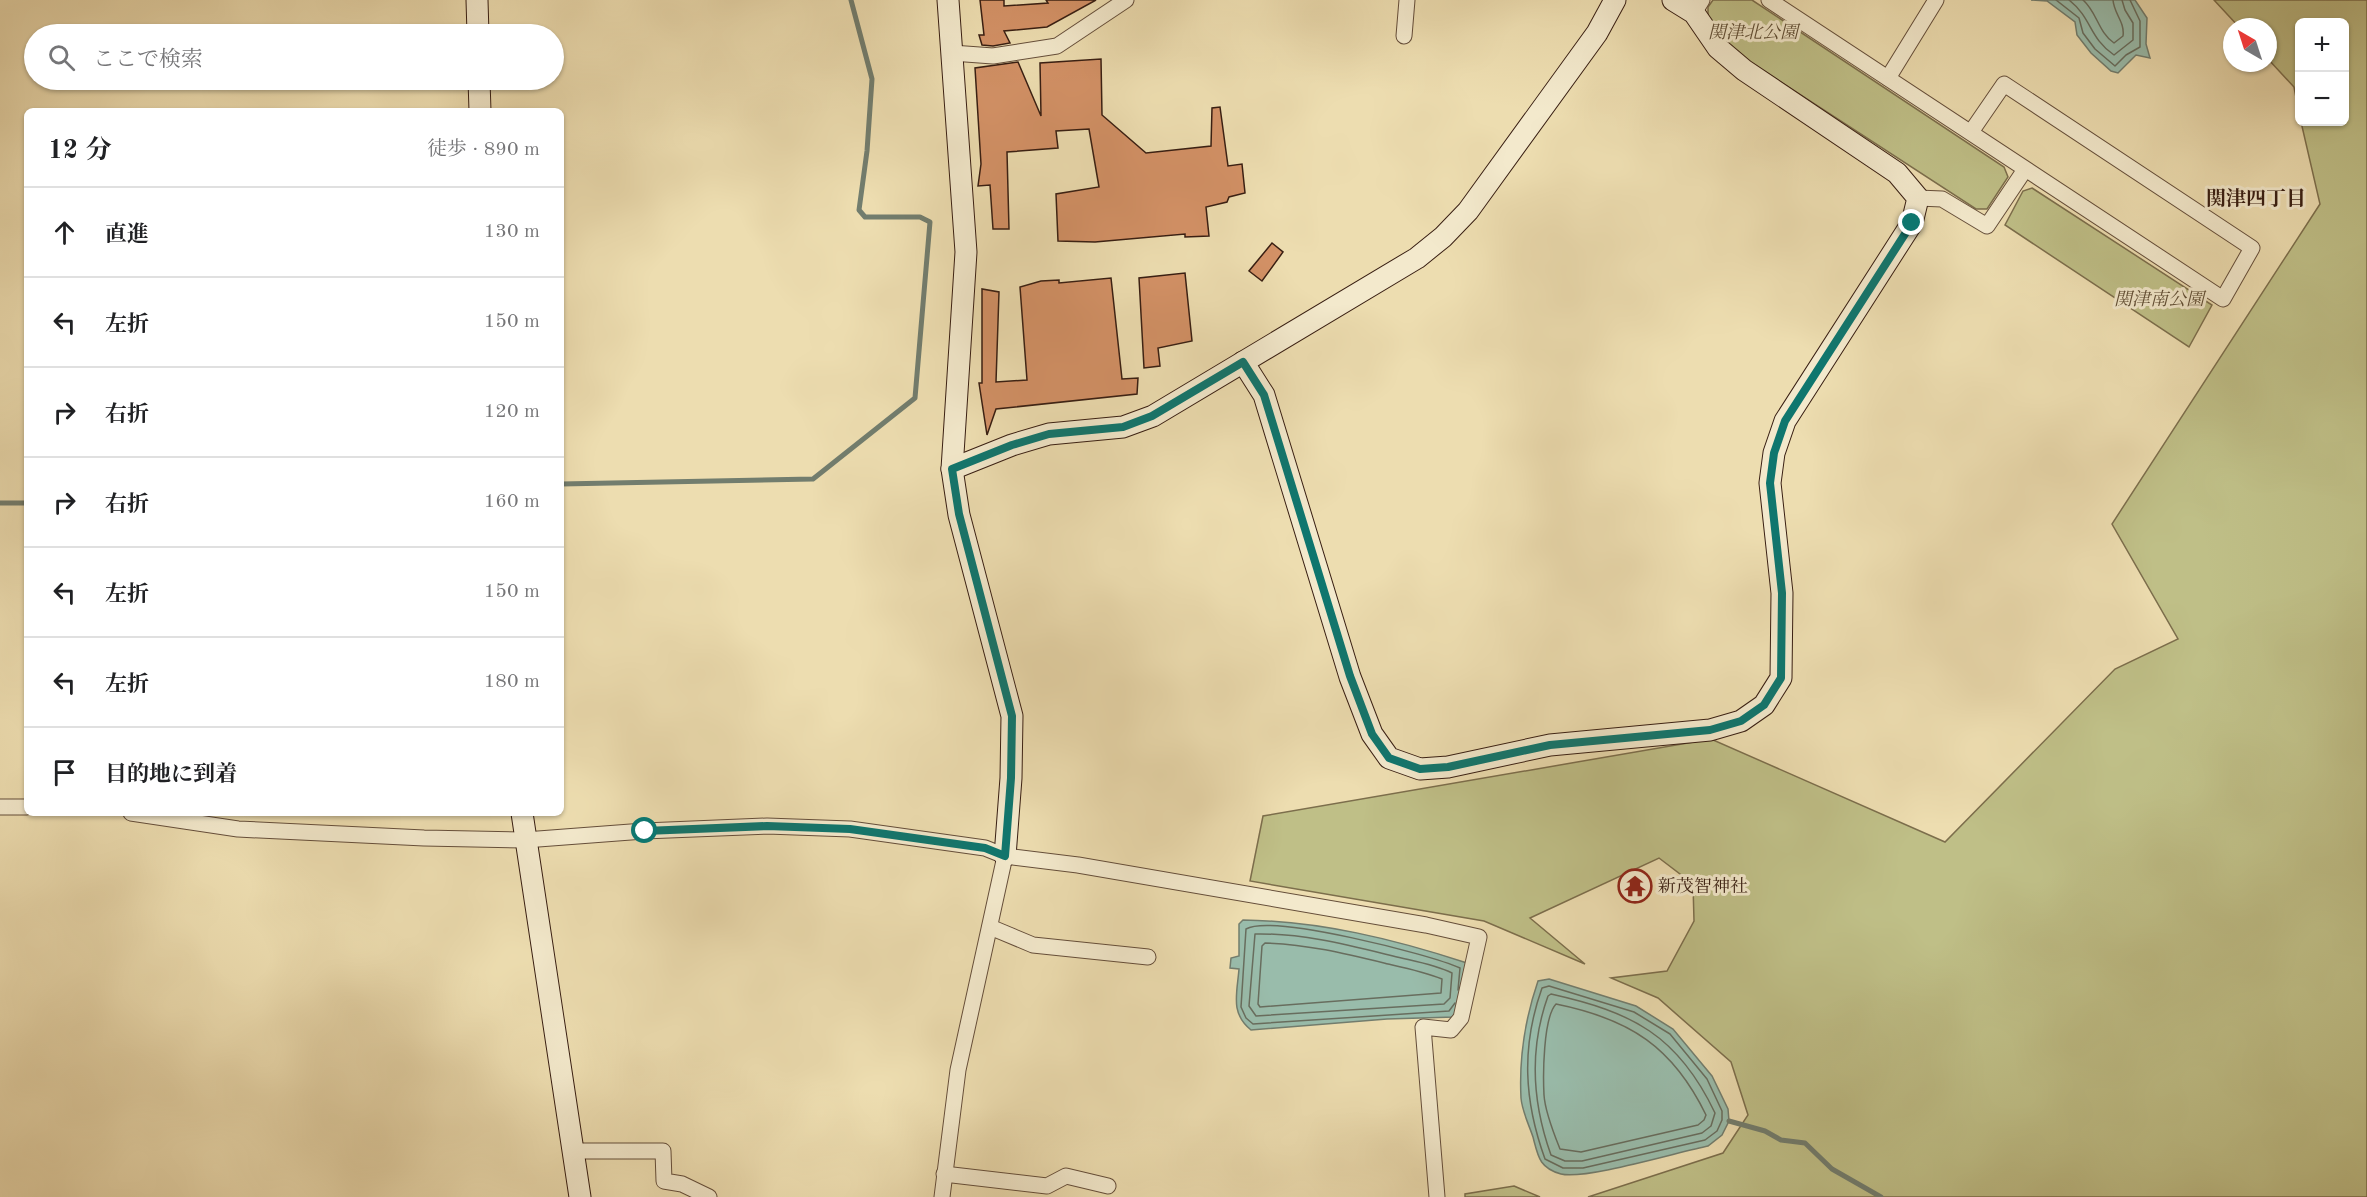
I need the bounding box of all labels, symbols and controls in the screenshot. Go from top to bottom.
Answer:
north arrow [2223,18,2277,72]
map controls [2295,18,2349,126]
button: + [2295,18,2349,72]
park label: 関津北公園 [1708,23,1801,42]
search box [24,24,564,90]
icon: search [45,41,78,74]
text: ここで検索 [93,49,203,71]
button: − [2295,72,2349,126]
text: 12 分 [48,138,111,164]
text: 徒歩 · 890 m [427,140,540,160]
district label: 関津四丁目 [2206,188,2306,210]
route end [1898,209,1924,235]
icon: ahead [48,216,81,249]
text: 130 m [484,222,540,242]
text: 直進 [105,224,149,246]
park label: 関津南公園 [2114,289,2207,309]
icon: left [48,306,81,339]
text: 150 m [484,312,540,332]
text: 左折 [105,314,149,336]
icon: right [48,396,81,429]
text: 120 m [484,402,540,422]
text: 右折 [105,404,149,426]
icon: right [48,486,81,519]
text: 160 m [484,492,540,512]
text: 右折 [105,494,149,516]
icon: left [48,576,81,609]
text: 150 m [484,582,540,602]
text: 左折 [105,584,149,606]
icon: left [48,666,81,699]
text: 180 m [484,672,540,692]
text: 左折 [105,674,149,696]
icon: arrive [48,756,81,789]
text: 目的地に到着 [105,764,237,786]
route start [631,817,657,843]
temple icon: 新茂智神社 [1617,868,1653,904]
place label: 新茂智神社 [1658,876,1748,896]

